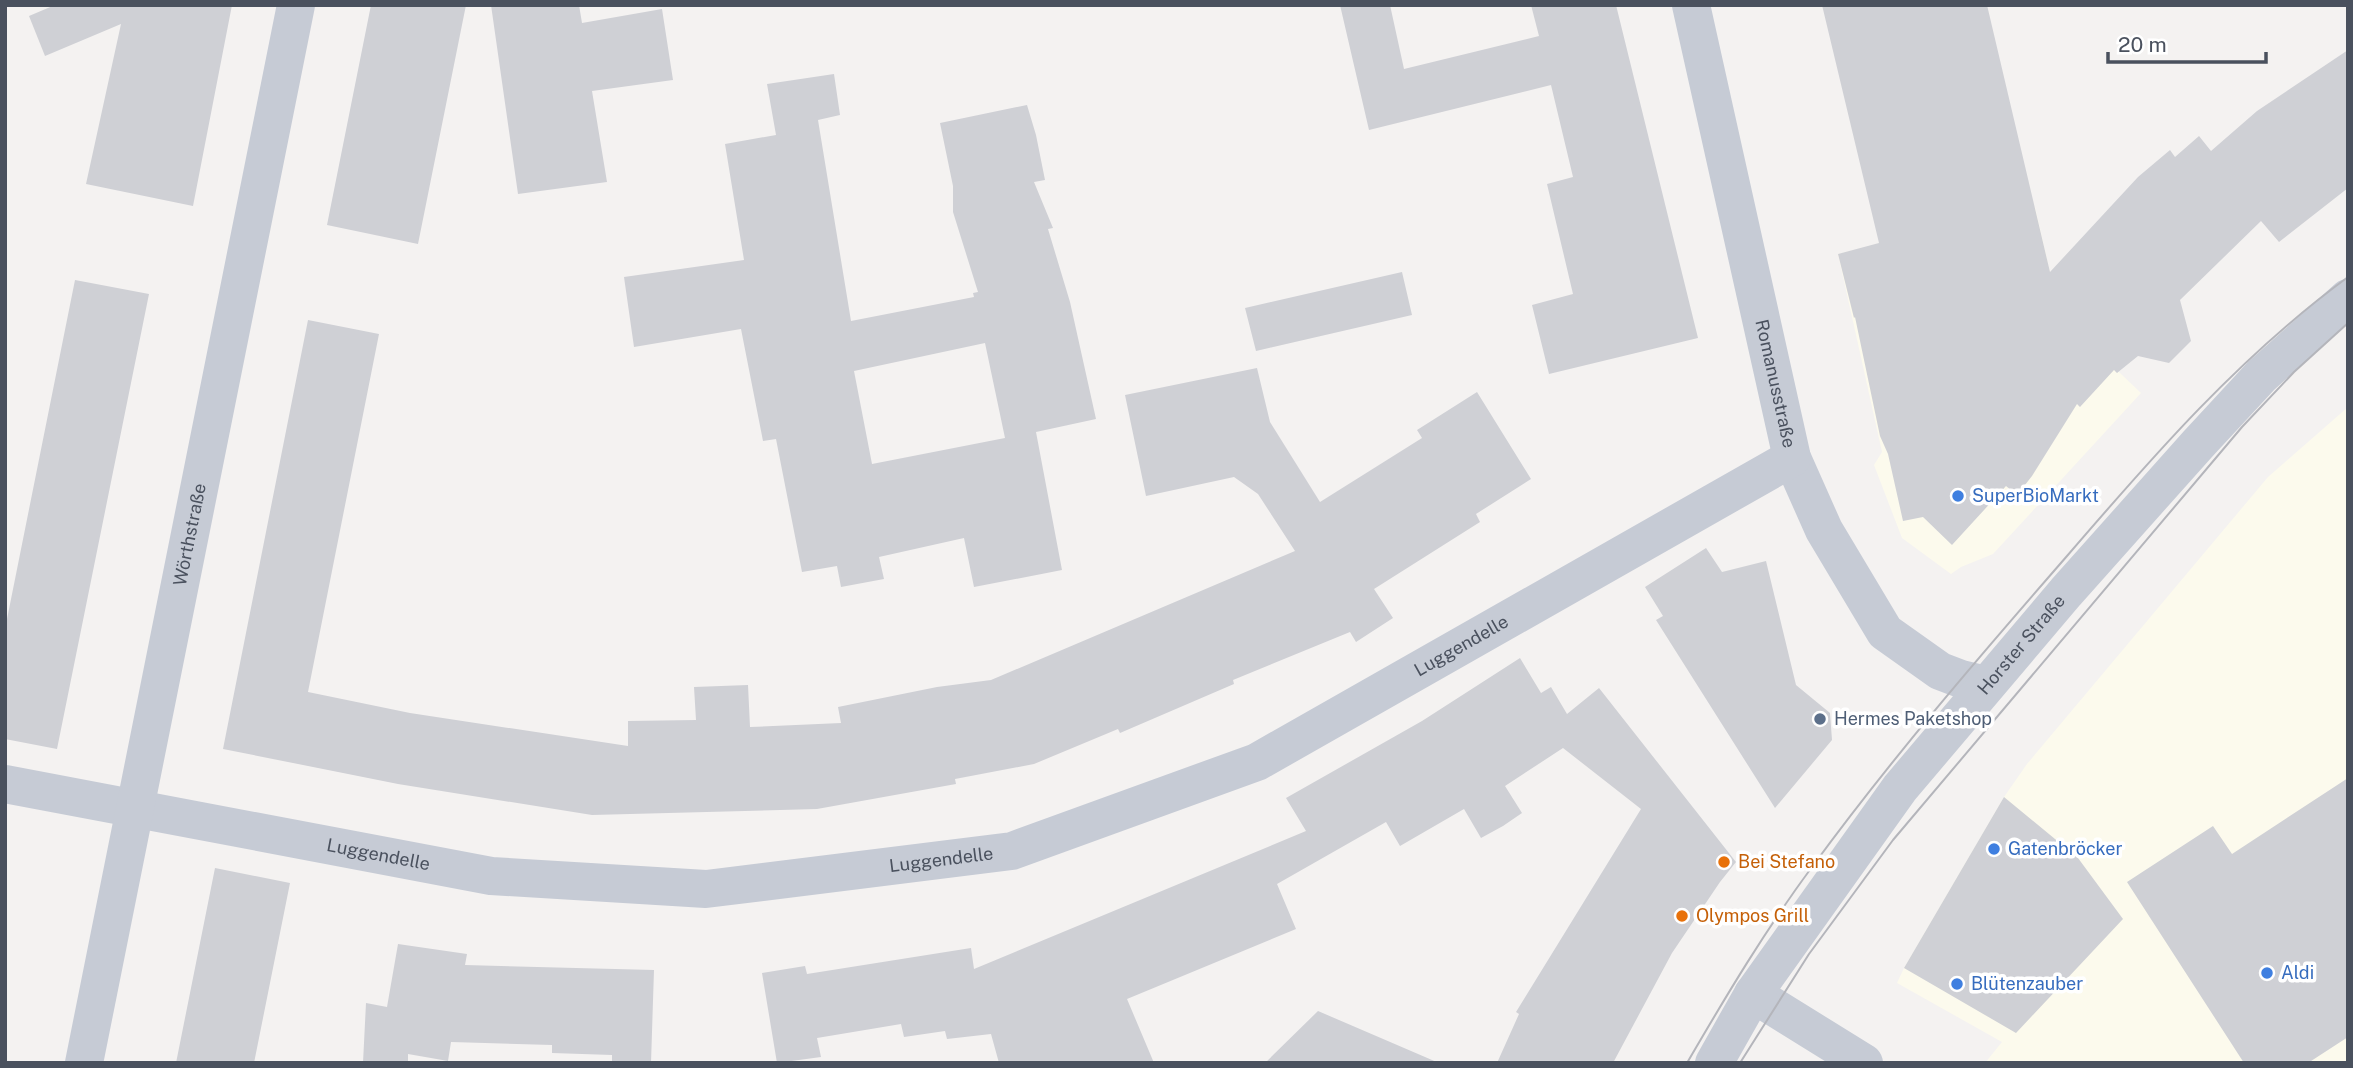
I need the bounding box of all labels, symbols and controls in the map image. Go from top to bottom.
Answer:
scale bar [2108,21,2266,65]
text: 20 m [2118,32,2167,57]
street label: Romanusstraße [1751,317,1800,450]
street label: Wörthstraße [169,481,210,587]
place label: SuperBioMarkt [1972,485,2099,506]
marker: SuperBioMarkt [1950,488,1966,504]
street label: Horster Straße [1973,590,2069,699]
street label: Luggendelle [1410,610,1512,680]
place label: Hermes Paketshop [1834,708,1992,729]
marker: Hermes Paketshop [1812,711,1828,727]
street label: Luggendelle [325,834,432,874]
place label: Gatenbröcker [2008,838,2123,859]
marker: Gatenbröcker [1986,841,2002,857]
street label: Luggendelle [888,842,994,876]
place label: Bei Stefano [1738,851,1835,872]
marker: Bei Stefano [1716,854,1732,870]
place label: Olympos Grill [1696,905,1809,926]
marker: Olympos Grill [1674,908,1690,924]
place label: Aldi [2281,962,2314,983]
marker: Aldi [2259,965,2275,981]
place label: Blütenzauber [1971,973,2083,994]
marker: Blütenzauber [1949,976,1965,992]

